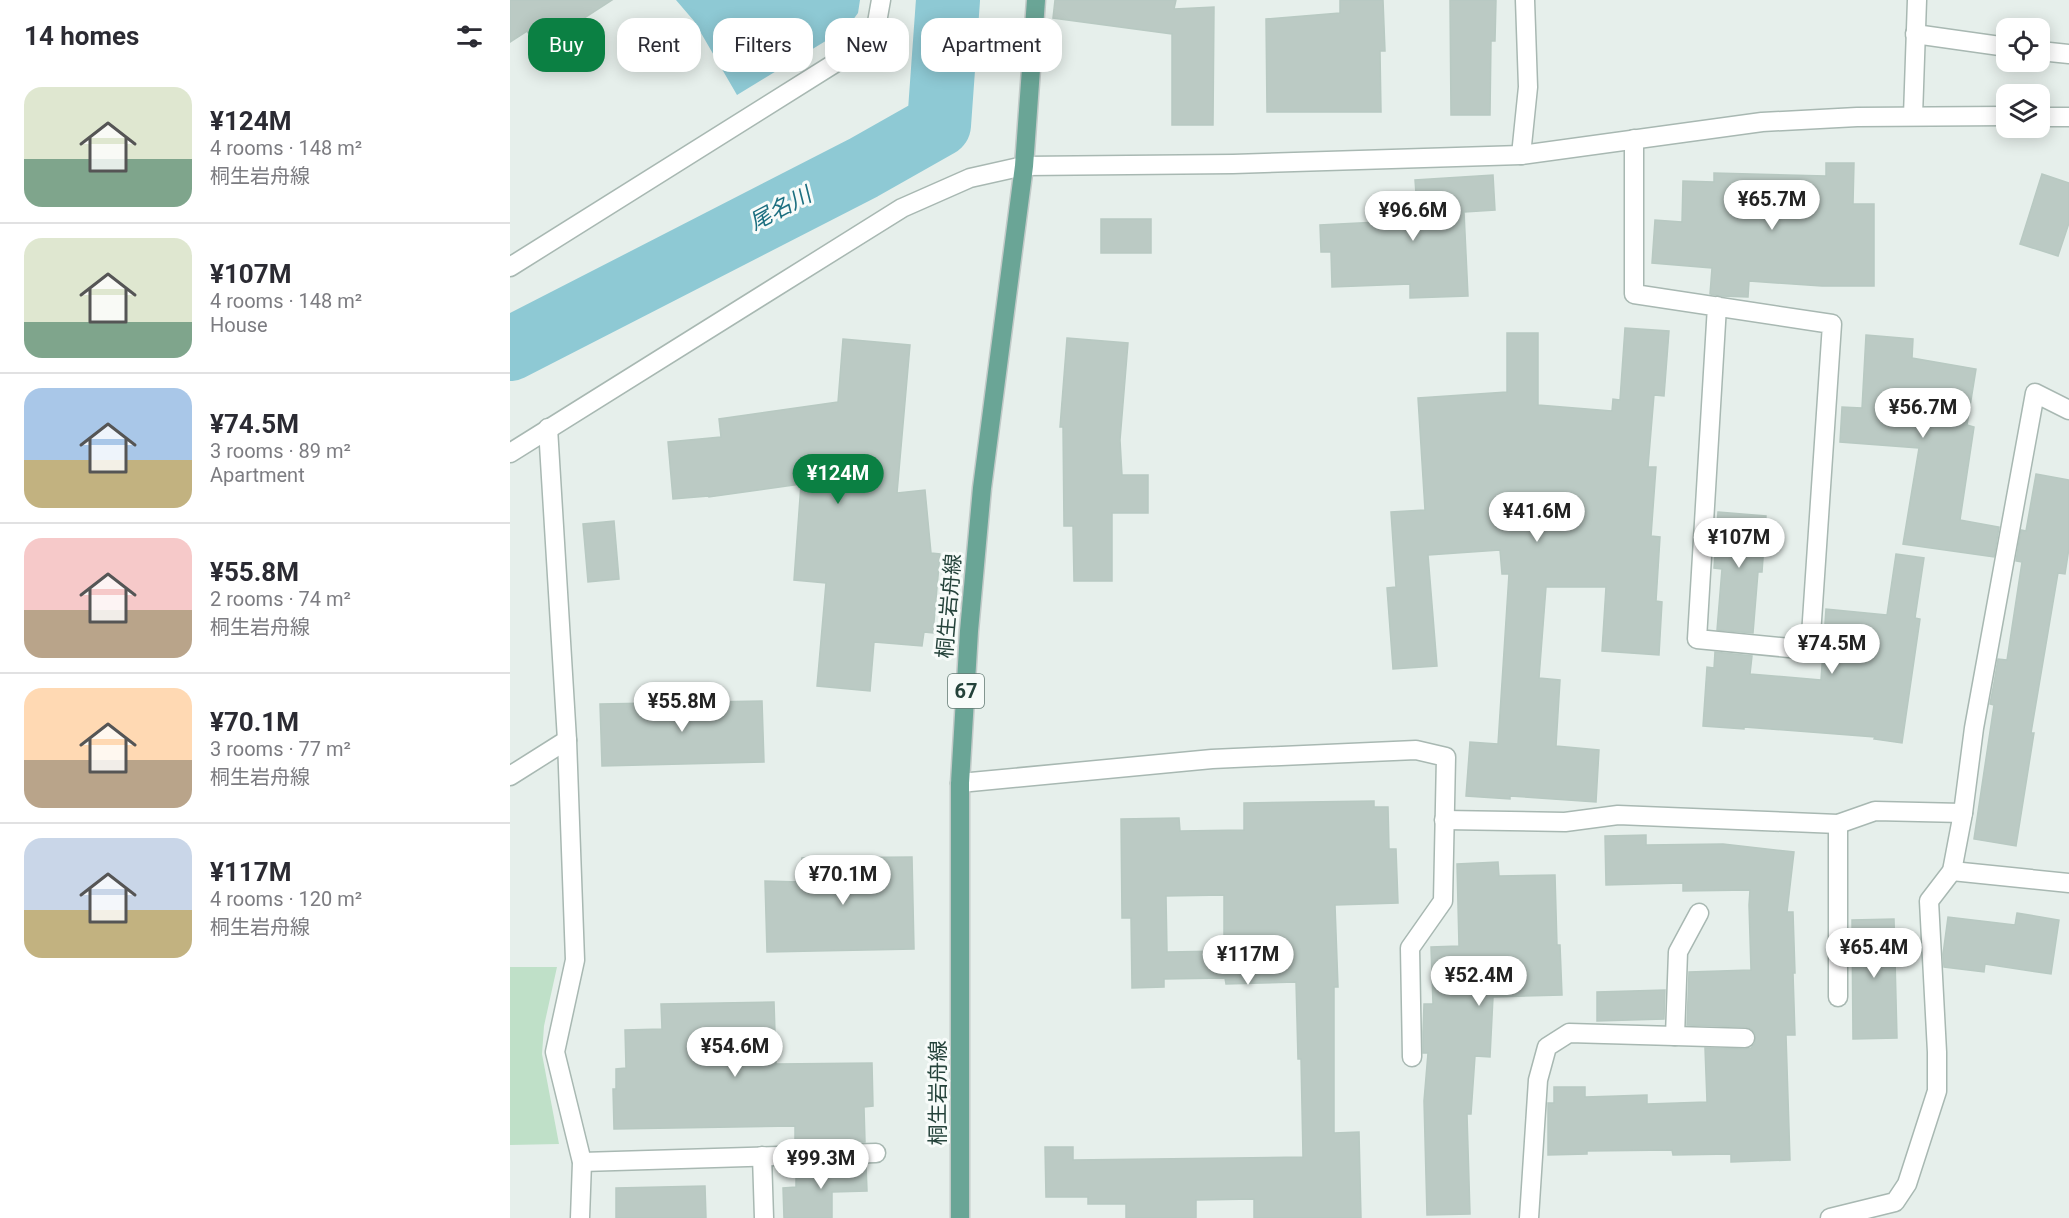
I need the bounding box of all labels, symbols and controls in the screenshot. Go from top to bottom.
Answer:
chip: Buy [528,18,605,72]
chip: Rent [617,18,701,72]
chip: Filters [713,18,813,72]
chip: New [825,18,909,72]
chip: Apartment [921,18,1062,72]
map controls [1996,18,2050,138]
button: locate [1996,18,2050,72]
icon: filters [453,20,486,53]
text: 14 homes [24,21,139,51]
button: layers [1996,84,2050,138]
text: ¥124M [210,106,291,136]
icon: home [72,111,144,183]
text: 4 rooms · 148 m² [210,136,362,160]
text: 桐生岩舟線 [210,164,310,188]
pin: ¥65.7M [1723,180,1821,231]
water label: 尾名川 [745,181,817,235]
text: ¥65.7M [1738,187,1806,211]
pin: ¥96.6M [1364,191,1462,242]
text: ¥96.6M [1379,198,1447,222]
text: ¥107M [210,259,291,289]
icon: home [72,262,144,334]
text: 4 rooms · 148 m² [210,289,362,313]
text: House [210,313,268,337]
pin: ¥56.7M [1874,388,1972,439]
text: ¥56.7M [1889,395,1957,419]
text: ¥74.5M [210,409,299,439]
icon: home [72,412,144,484]
text: 3 rooms · 89 m² [210,439,351,463]
pin: ¥124M [796,454,880,505]
text: ¥124M [807,461,869,485]
text: Apartment [210,463,305,487]
pin: ¥41.6M [1488,492,1586,543]
text: ¥41.6M [1503,499,1571,523]
pin: ¥107M [1697,518,1781,569]
text: ¥107M [1708,525,1770,549]
street label: 桐生岩舟線 [932,553,966,659]
text: ¥55.8M [210,557,299,587]
icon: home [72,562,144,634]
text: 2 rooms · 74 m² [210,587,351,611]
text: 桐生岩舟線 [210,615,310,639]
pin: ¥74.5M [1783,624,1881,675]
text: ¥74.5M [1798,631,1866,655]
road number: 67 [948,674,984,708]
pin: ¥55.8M [633,682,731,733]
text: ¥55.8M [648,689,716,713]
text: ¥70.1M [210,707,299,737]
icon: home [72,712,144,784]
text: 3 rooms · 77 m² [210,737,351,761]
text: 桐生岩舟線 [210,765,310,789]
pin: ¥70.1M [794,855,892,906]
text: ¥117M [210,857,291,887]
icon: home [72,862,144,934]
text: ¥70.1M [809,862,877,886]
text: 4 rooms · 120 m² [210,887,362,911]
text: 桐生岩舟線 [210,915,310,939]
pin: ¥65.4M [1825,928,1923,979]
pin: ¥117M [1206,935,1290,986]
text: ¥65.4M [1840,935,1908,959]
text: ¥117M [1217,942,1279,966]
pin: ¥52.4M [1430,956,1528,1007]
text: ¥52.4M [1445,963,1513,987]
pin: ¥54.6M [686,1027,784,1078]
text: ¥54.6M [701,1034,769,1058]
street label: 桐生岩舟線 [926,1041,950,1146]
pin: ¥99.3M [772,1139,870,1190]
text: ¥99.3M [787,1146,855,1170]

